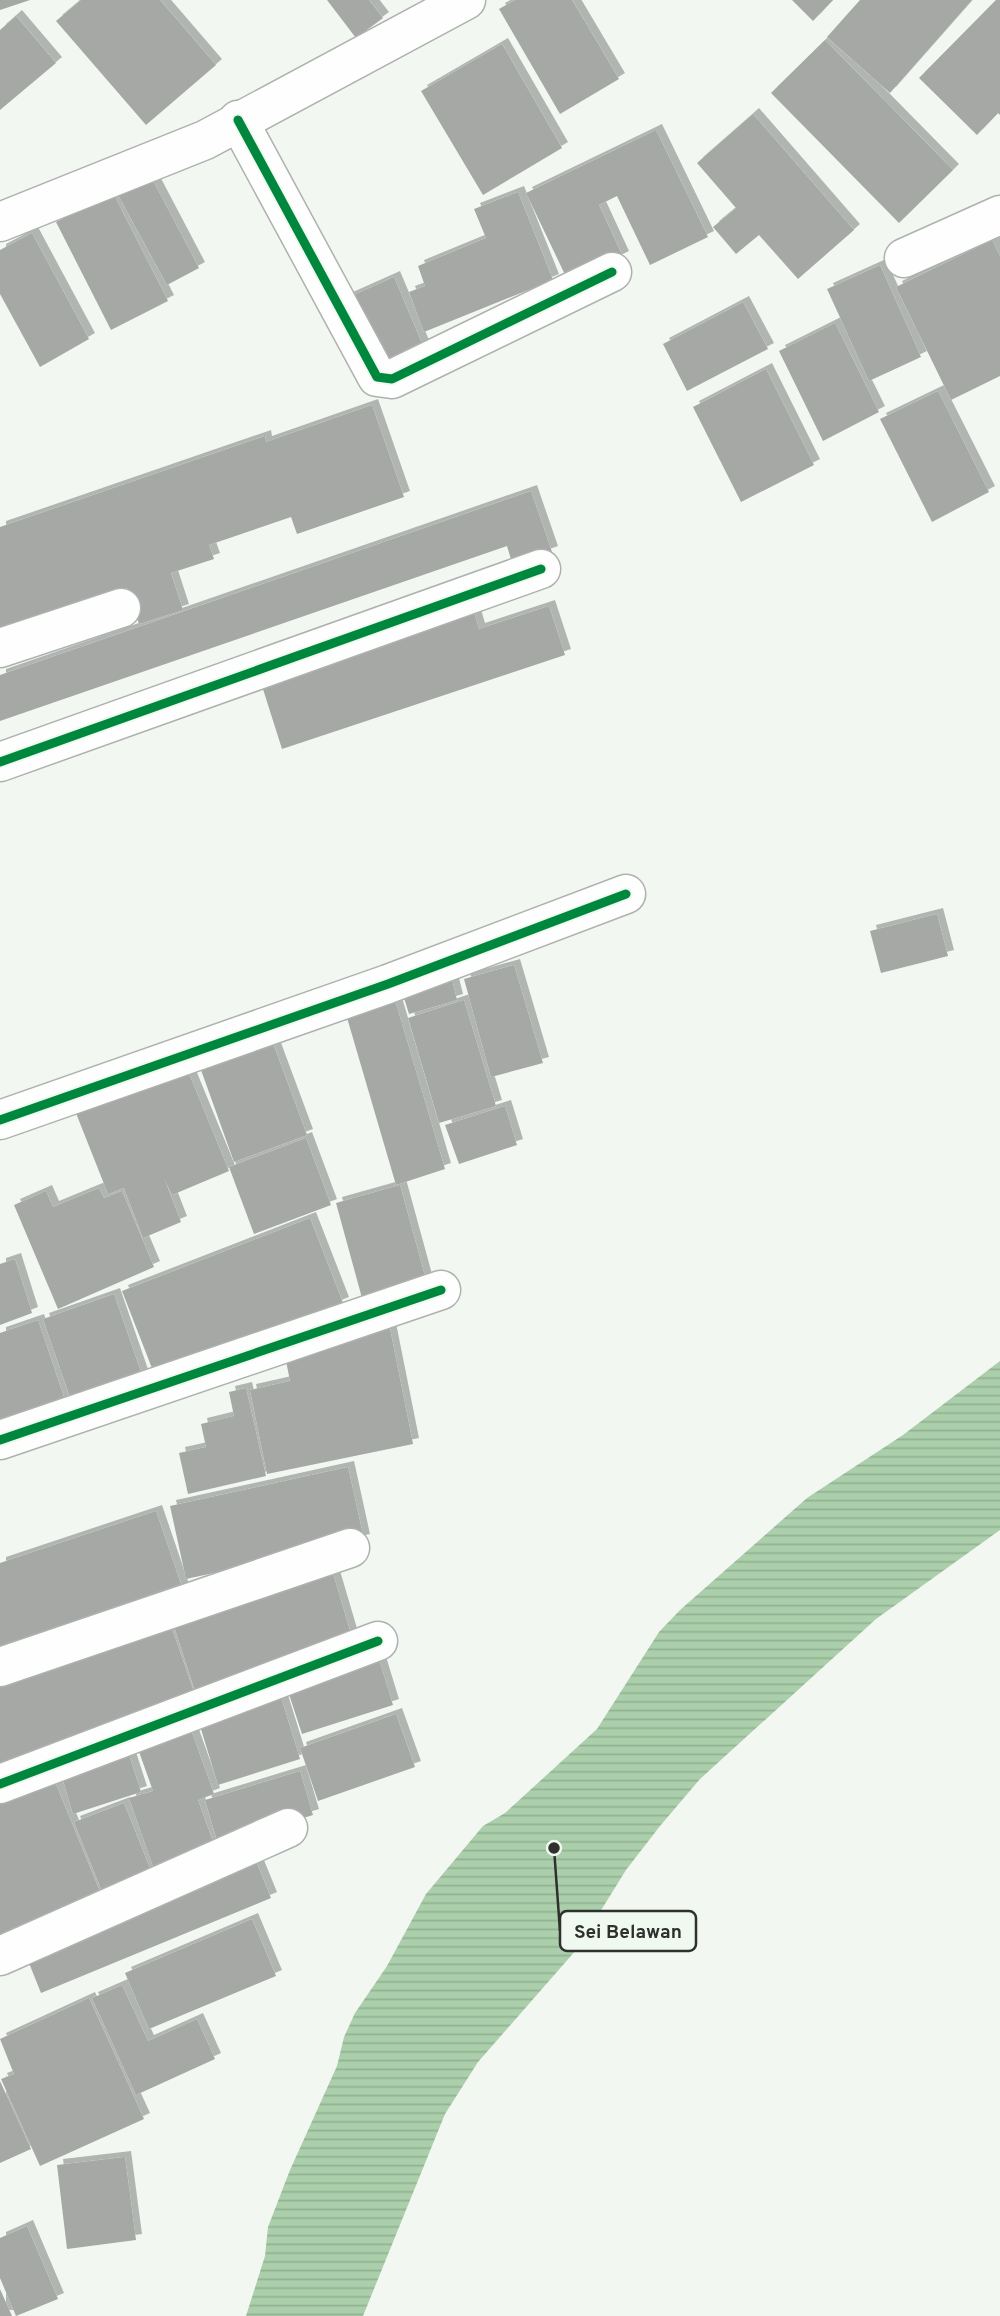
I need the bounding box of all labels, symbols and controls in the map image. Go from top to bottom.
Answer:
callout: Sei Belawan [560,1911,696,1951]
text: Sei Belawan [574,1921,682,1945]

